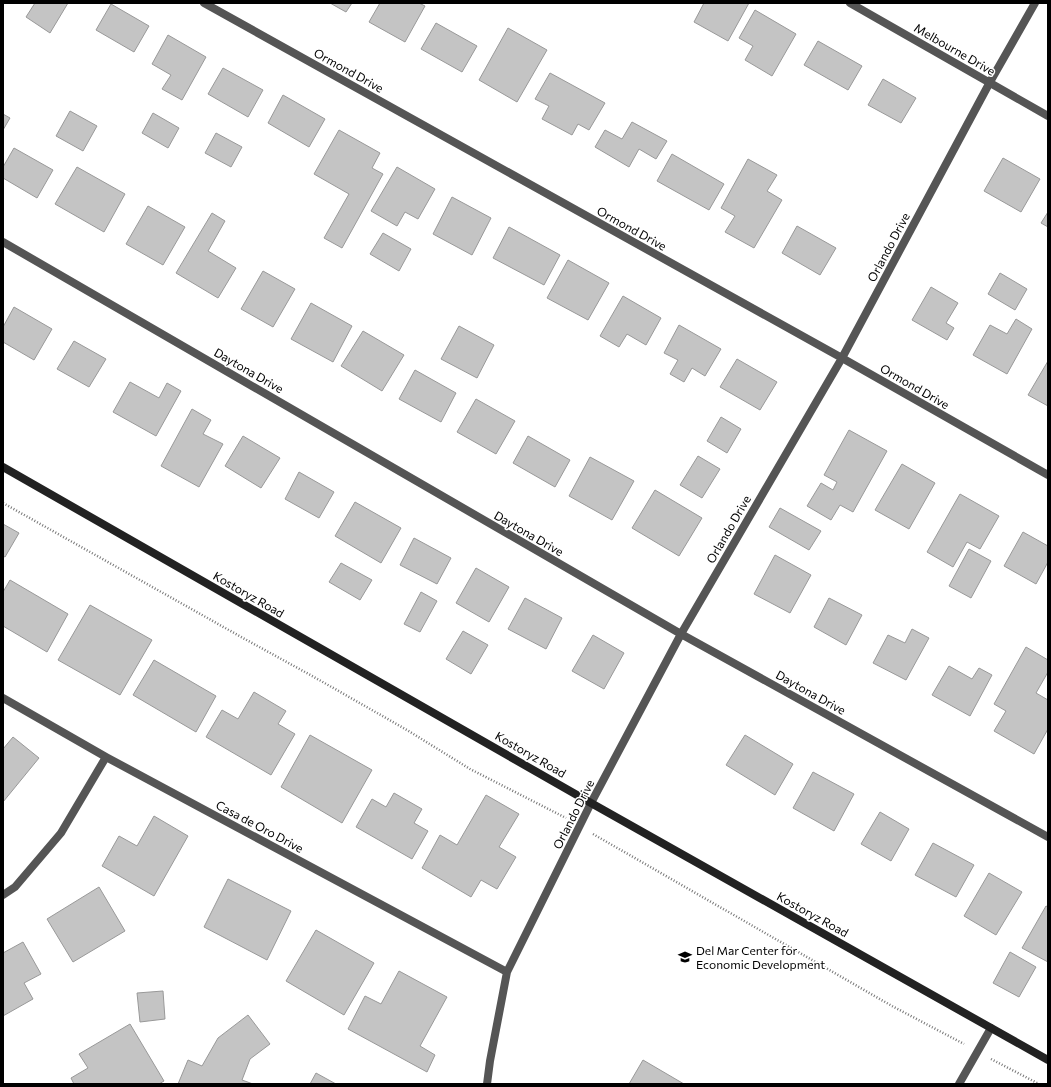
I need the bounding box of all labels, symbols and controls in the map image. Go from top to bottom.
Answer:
street label: Melbourne Drive [912,20,998,78]
street label: Ormond Drive [312,45,386,95]
street label: Ormond Drive [595,203,669,253]
street label: Orlando Drive [864,210,912,284]
street label: Daytona Drive [212,345,286,395]
street label: Ormond Drive [878,361,952,411]
street label: Orlando Drive [703,493,753,565]
street label: Daytona Drive [492,508,566,558]
street label: Kostoryz Road [211,568,287,620]
street label: Daytona Drive [774,667,848,717]
street label: Kostoryz Road [493,728,569,780]
street label: Orlando Drive [549,777,597,851]
street label: Casa de Oro Drive [214,797,306,855]
street label: Kostoryz Road [775,889,851,939]
place label: Del Mar Center for Economic Development [696,943,825,971]
school or university icon: Del Mar Center for Economic Development [677,949,693,965]

